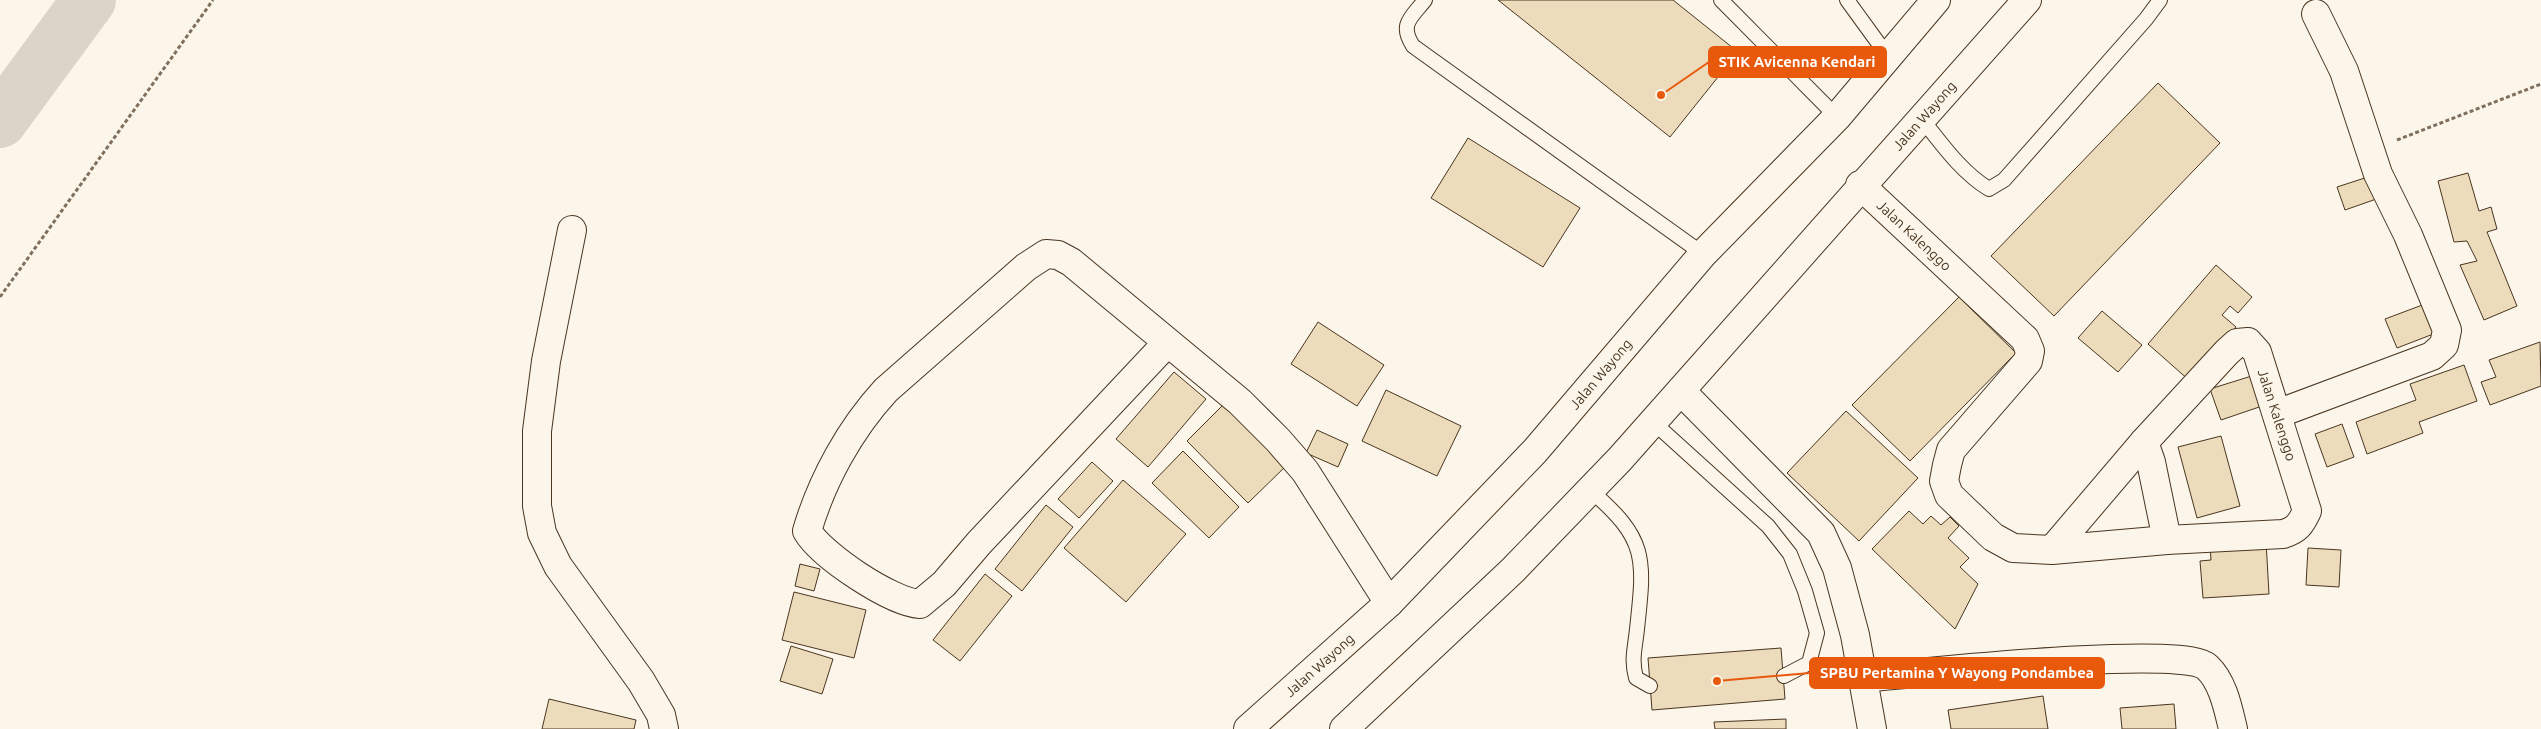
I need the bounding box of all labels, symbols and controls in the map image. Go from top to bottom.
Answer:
callout: STIK Avicenna Kendari [1709,47,1886,77]
text: STIK Avicenna Kendari [1719,53,1875,70]
street label: Jalan Wayong [1890,78,1959,154]
street label: Jalan Kalenggo [1874,197,1955,274]
street label: Jalan Wayong [1566,336,1635,412]
street label: Jalan Kalenggo [2255,367,2299,463]
street label: Jalan Wayong [1282,630,1357,700]
callout: SPBU Pertamina Y Wayong Pondambea [1810,658,2104,688]
text: SPBU Pertamina Y Wayong Pondambea [1820,664,2094,681]

